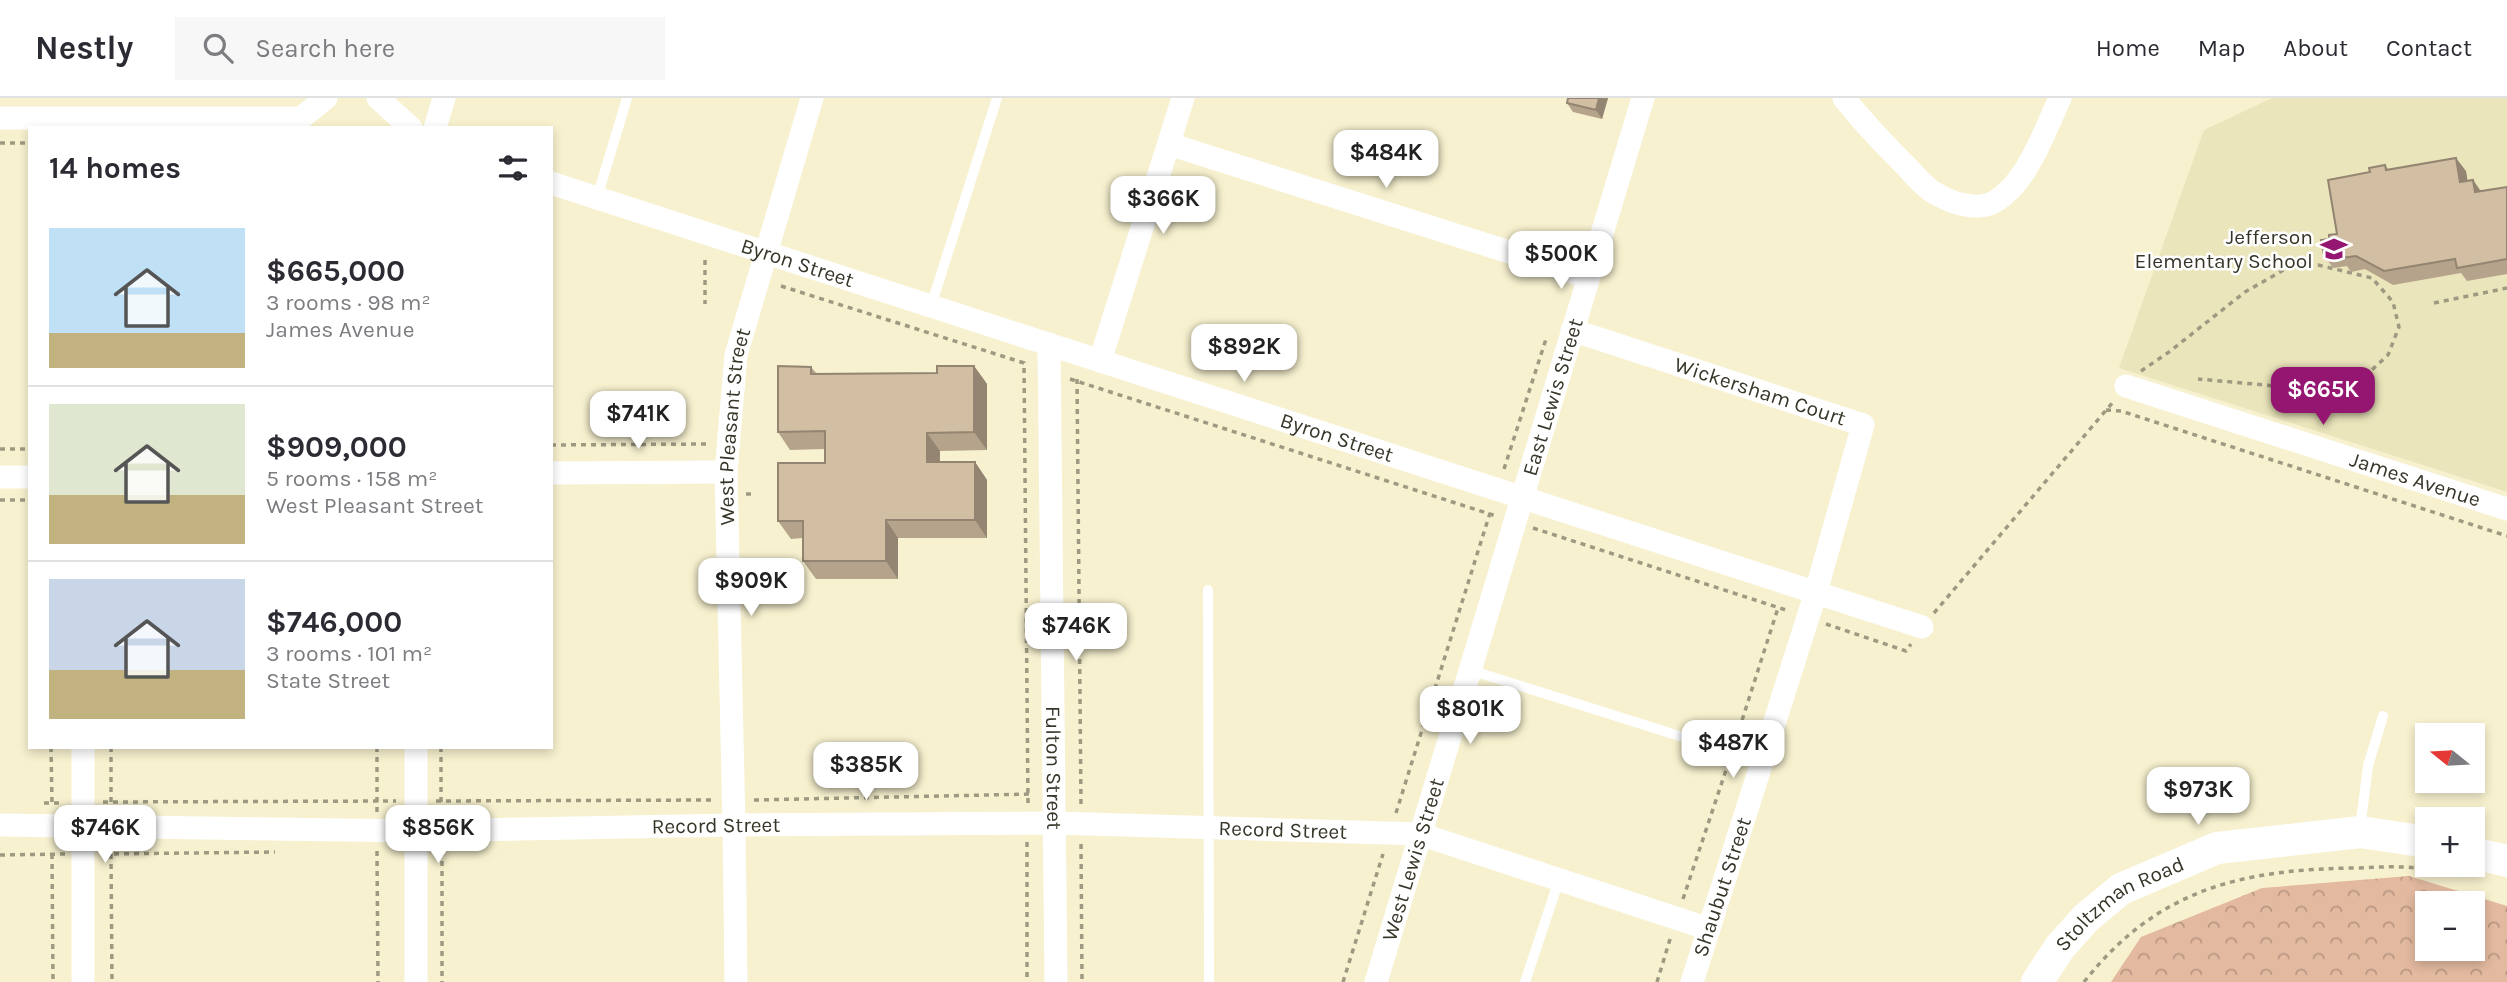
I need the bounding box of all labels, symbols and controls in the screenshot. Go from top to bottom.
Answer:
search box [175,17,665,80]
text: Nestly [35,29,133,67]
icon: search [199,29,237,67]
text: Search here [255,33,395,64]
text: Home [2096,34,2160,62]
text: Map [2198,34,2245,62]
text: About [2283,34,2348,62]
text: Contact [2386,34,2472,62]
pin: $484K [1337,130,1435,190]
text: $484K [1349,139,1423,166]
icon: filters [494,149,532,187]
text: 14 homes [49,150,181,186]
pin: $366K [1114,176,1212,236]
text: $366K [1126,185,1200,212]
place label: Jefferson Elementary School [2135,225,2313,273]
pin: $500K [1512,232,1610,291]
street label: Byron Street [738,233,857,292]
school or university icon: Jefferson Elementary School [2319,234,2349,264]
text: $500K [1524,240,1598,267]
text: $665,000 [266,253,405,289]
icon: home [105,256,189,340]
text: 3 rooms · 98 m² [266,289,431,316]
street label: East Lewis Street [1518,315,1588,479]
text: James Avenue [266,316,415,343]
pin: $892K [1195,324,1293,384]
street label: West Pleasant Street [714,325,755,526]
text: $892K [1207,333,1281,360]
street label: Wickersham Court [1672,352,1849,431]
pin: $665K [2274,368,2372,427]
text: $665K [2287,376,2359,403]
pin: $741K [589,392,687,451]
text: $741K [606,400,670,427]
street label: Byron Street [1277,408,1396,467]
text: $909,000 [266,429,407,465]
icon: home [105,432,189,516]
street label: James Avenue [2347,447,2484,512]
text: 5 rooms · 158 m² [266,465,437,492]
text: West Pleasant Street [266,492,483,519]
pin: $909K [702,559,800,618]
text: $909K [714,567,788,594]
pin: $746K [1027,603,1125,663]
text: $746,000 [266,604,402,640]
icon: home [105,607,189,691]
text: $746K [1041,612,1111,639]
text: 3 rooms · 101 m² [266,640,432,667]
text: State Street [266,667,390,694]
pin: $801K [1421,686,1519,746]
text: $801K [1436,695,1504,722]
street label: Fulton Street [1041,706,1066,830]
pin: $487K [1684,720,1782,780]
north arrow [2415,723,2485,793]
map controls [2415,723,2485,961]
text: $487K [1698,729,1768,756]
pin: $385K [817,742,915,802]
text: $385K [829,751,903,778]
pin: $973K [2149,768,2247,827]
street label: West Lewis Street [1377,775,1449,944]
text: $973K [2163,776,2233,803]
pin: $746K [56,806,154,865]
pin: $856K [389,806,487,865]
button: + [2415,807,2485,877]
street label: Record Street [651,813,780,839]
text: $746K [70,814,140,841]
text: $856K [401,814,475,841]
street label: Shaubut Street [1688,814,1756,960]
street label: Record Street [1218,816,1348,844]
street label: Stoltzman Road [2050,852,2188,956]
button: − [2415,891,2485,961]

